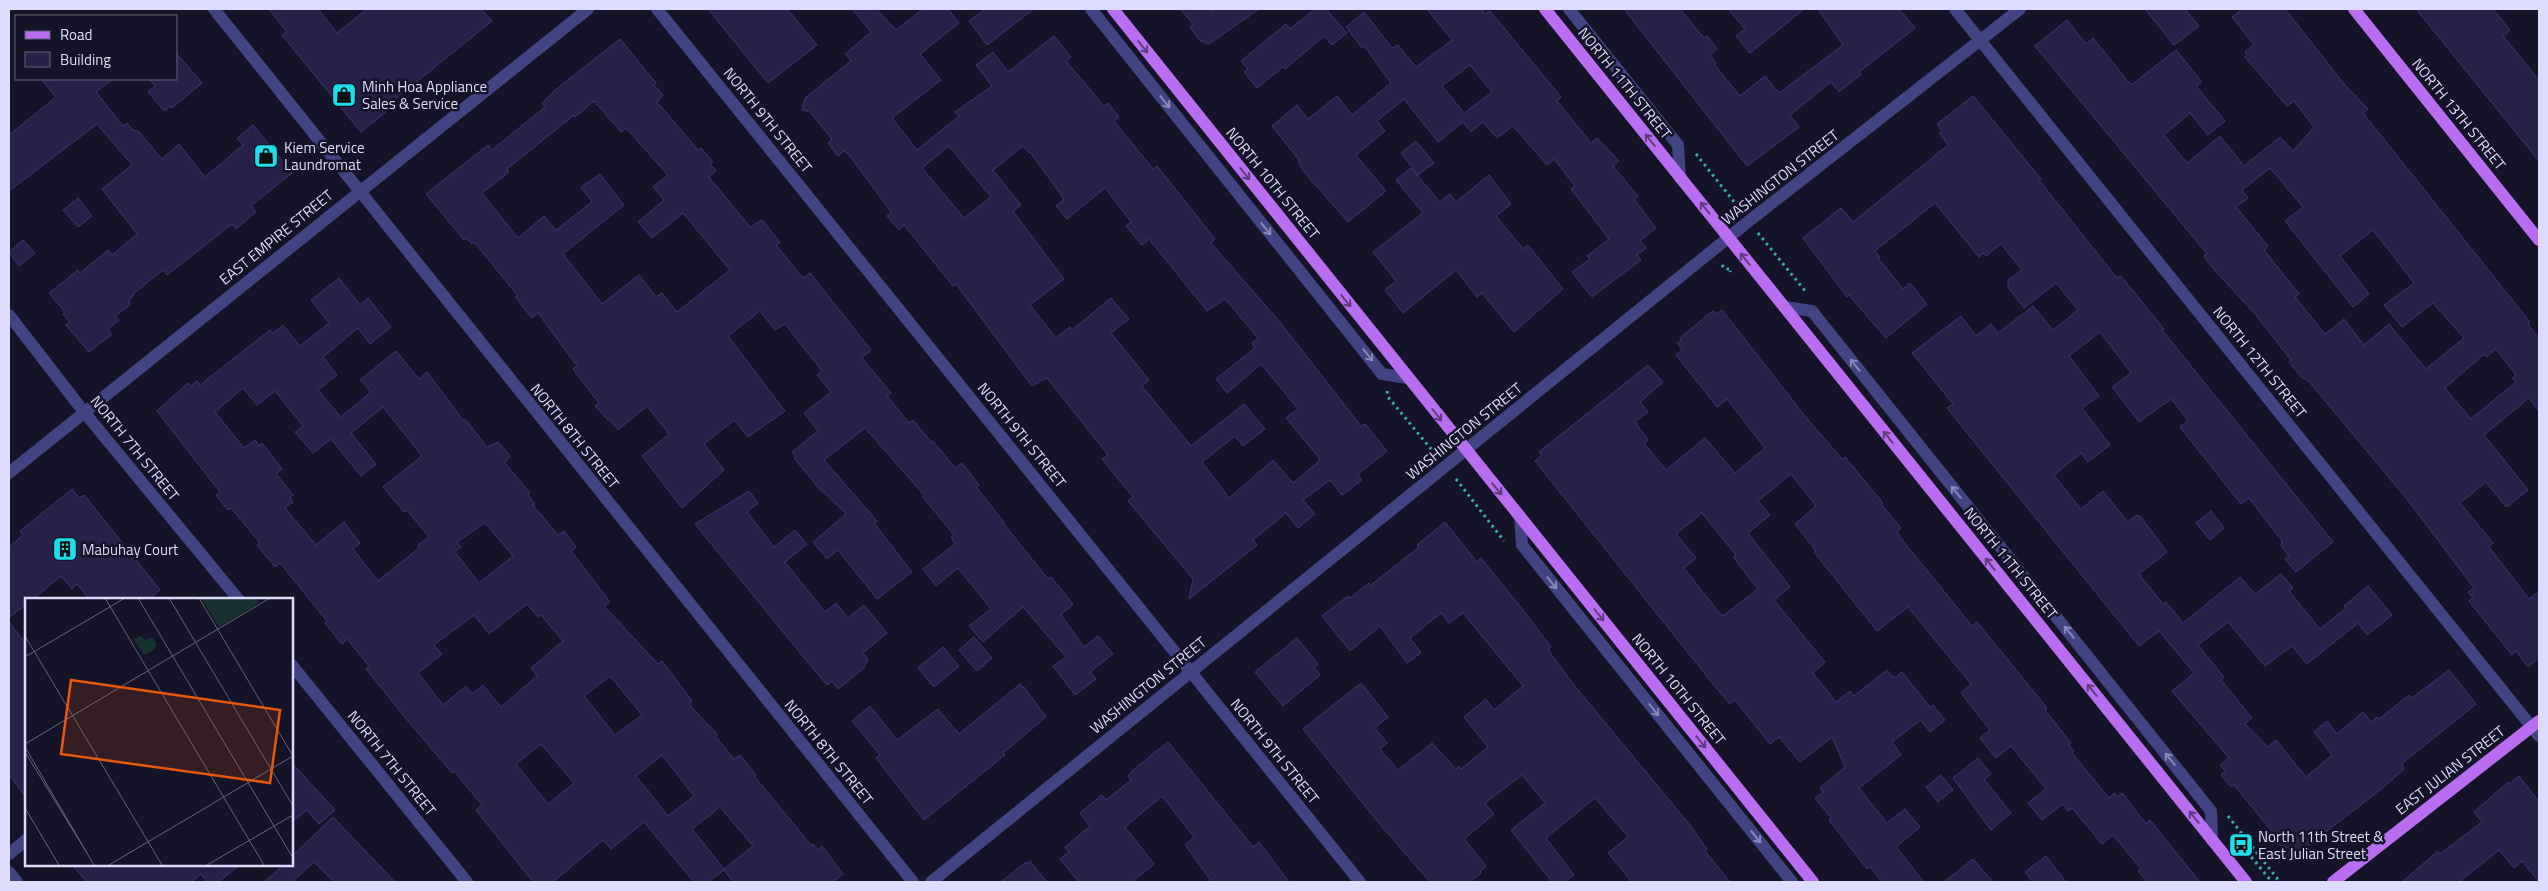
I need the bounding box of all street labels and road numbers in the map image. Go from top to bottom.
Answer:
street label: NORTH 11TH STREET [1573,22,1678,144]
street label: NORTH 13TH STREET [2407,53,2512,175]
street label: NORTH 9TH STREET [718,62,818,178]
street label: NORTH 10TH STREET [1221,122,1326,244]
street label: WASHINGTON STREET [1716,124,1844,230]
street label: EAST EMPIRE STREET [214,184,338,290]
street label: NORTH 12TH STREET [2208,301,2313,423]
street label: NORTH 9TH STREET [972,377,1072,493]
street label: WASHINGTON STREET [1401,377,1527,485]
street label: NORTH 8TH STREET [525,378,625,494]
street label: NORTH 7TH STREET [85,390,185,506]
street label: NORTH 11TH STREET [1959,502,2064,624]
street label: NORTH 10TH STREET [1627,628,1732,750]
street label: WASHINGTON STREET [1085,631,1211,739]
street label: NORTH 9TH STREET [1225,693,1325,809]
street label: NORTH 8TH STREET [779,694,879,810]
street label: NORTH 7TH STREET [342,705,442,821]
street label: EAST JULIAN STREET [2390,720,2510,820]

